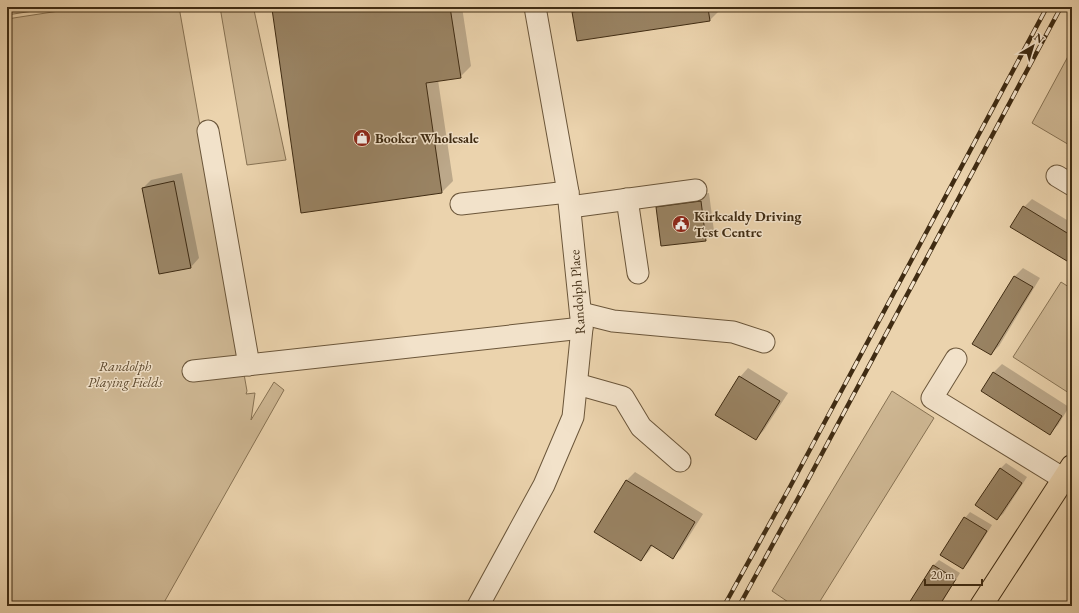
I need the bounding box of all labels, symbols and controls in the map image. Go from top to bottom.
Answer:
north arrow [1013,26,1053,66]
text: N [1031,30,1047,46]
shop icon: Booker Wholesale [352,128,372,148]
place label: Booker Wholesale [375,129,479,147]
place label: Kirkcaldy Driving Test Centre [694,207,802,241]
public building icon: Kirkcaldy Driving Test Centre [671,214,691,234]
street label: Randolph Place [565,249,589,335]
park label: Randolph Playing Fields [88,357,162,391]
scale bar [925,561,982,587]
text: 20 m [931,567,955,583]

